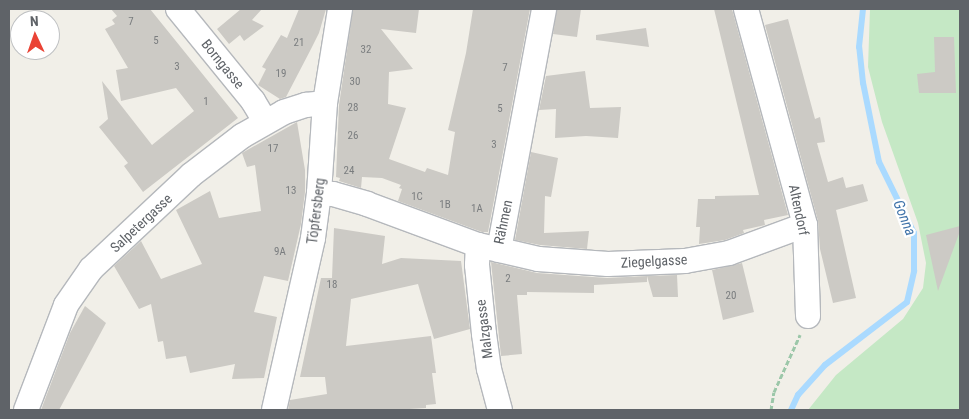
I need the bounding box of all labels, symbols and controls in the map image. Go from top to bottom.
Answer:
north arrow [10,10,60,60]
text: N [30,13,39,29]
house number: 7 [128,15,134,29]
house number: 5 [153,34,159,48]
street label: Borngasse [198,36,248,92]
house number: 21 [294,36,304,50]
house number: 32 [361,43,371,57]
house number: 3 [174,60,180,74]
house number: 7 [502,61,508,75]
house number: 19 [276,67,286,81]
house number: 30 [350,75,360,89]
house number: 1 [203,95,209,109]
house number: 28 [348,101,358,115]
house number: 5 [497,102,503,116]
house number: 26 [348,129,358,143]
house number: 3 [491,138,497,152]
house number: 17 [268,142,278,156]
house number: 24 [344,164,354,178]
street label: Töpfersberg [304,177,328,245]
street label: Altendorf [785,183,813,237]
house number: 13 [286,184,296,198]
street label: Salpetergasse [107,190,175,256]
house number: 1C [411,190,423,204]
water label: Gonna [889,197,919,239]
house number: 1B [439,198,451,212]
street label: Rähmen [490,198,516,246]
house number: 1A [471,202,483,216]
house number: 9A [274,245,286,259]
street label: Ziegelgasse [620,251,688,271]
house number: 2 [505,272,511,286]
house number: 18 [327,278,337,292]
house number: 20 [726,289,736,303]
street label: Malzgasse [472,298,496,360]

